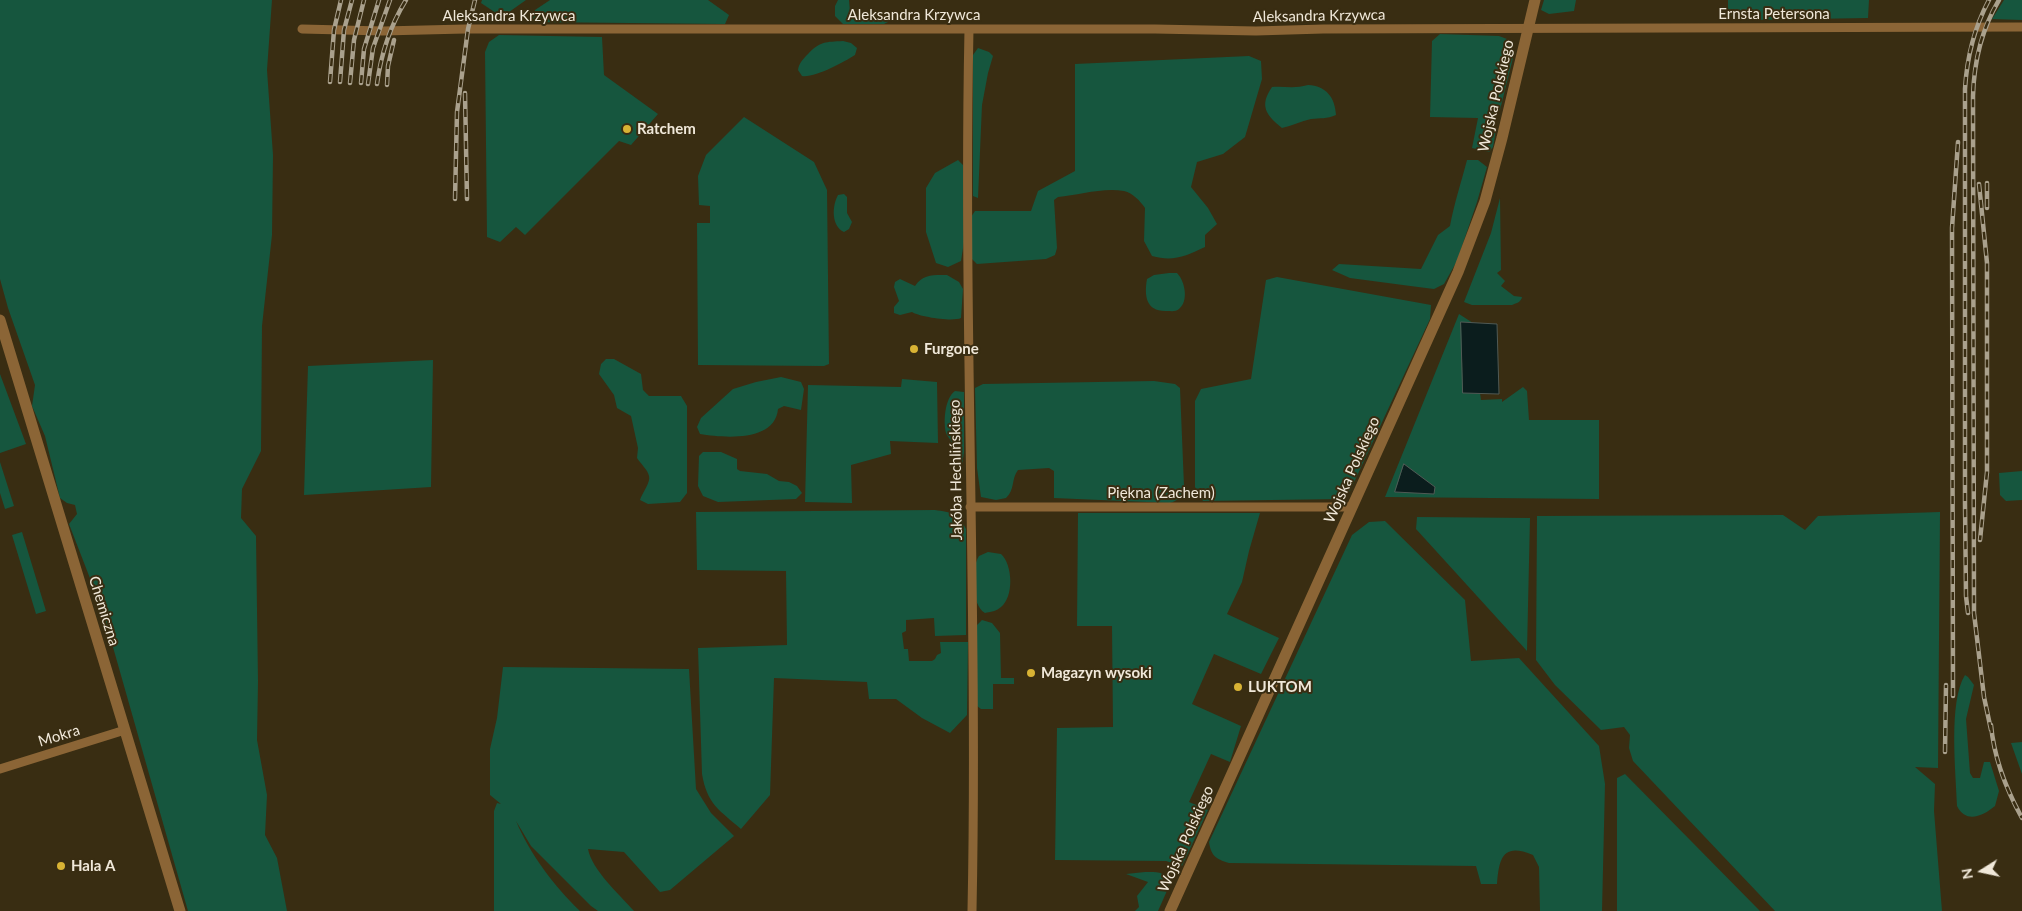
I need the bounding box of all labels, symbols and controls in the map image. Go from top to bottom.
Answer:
street label: Ernsta Petersona [1718,5,1830,23]
street label: Aleksandra Krzywca [848,6,980,24]
street label: Aleksandra Krzywca [1252,6,1386,26]
street label: Aleksandra Krzywca [443,7,575,25]
street label: Wojska Polskiego [1474,38,1518,154]
place label: Ratchem [637,120,696,138]
marker: Ratchem [621,123,633,135]
place label: Furgone [924,340,979,358]
marker: Furgone [908,343,920,355]
street label: Jakóba Hechlińskiego [946,399,966,541]
street label: Wojska Polskiego [1320,414,1384,526]
street label: Piękna (Zachem) [1107,484,1215,502]
street label: Chemiczna [85,574,123,648]
place label: Magazyn wysoki [1041,664,1152,682]
marker: Magazyn wysoki [1025,667,1037,679]
place label: LUKTOM [1248,678,1312,696]
marker: LUKTOM [1232,681,1244,693]
street label: Mokra [36,721,82,751]
street label: Wojska Polskiego [1154,783,1218,895]
north arrow [1957,846,2007,896]
place label: Hala A [71,857,115,875]
marker: Hala A [55,860,67,872]
text: N [1957,867,1976,880]

